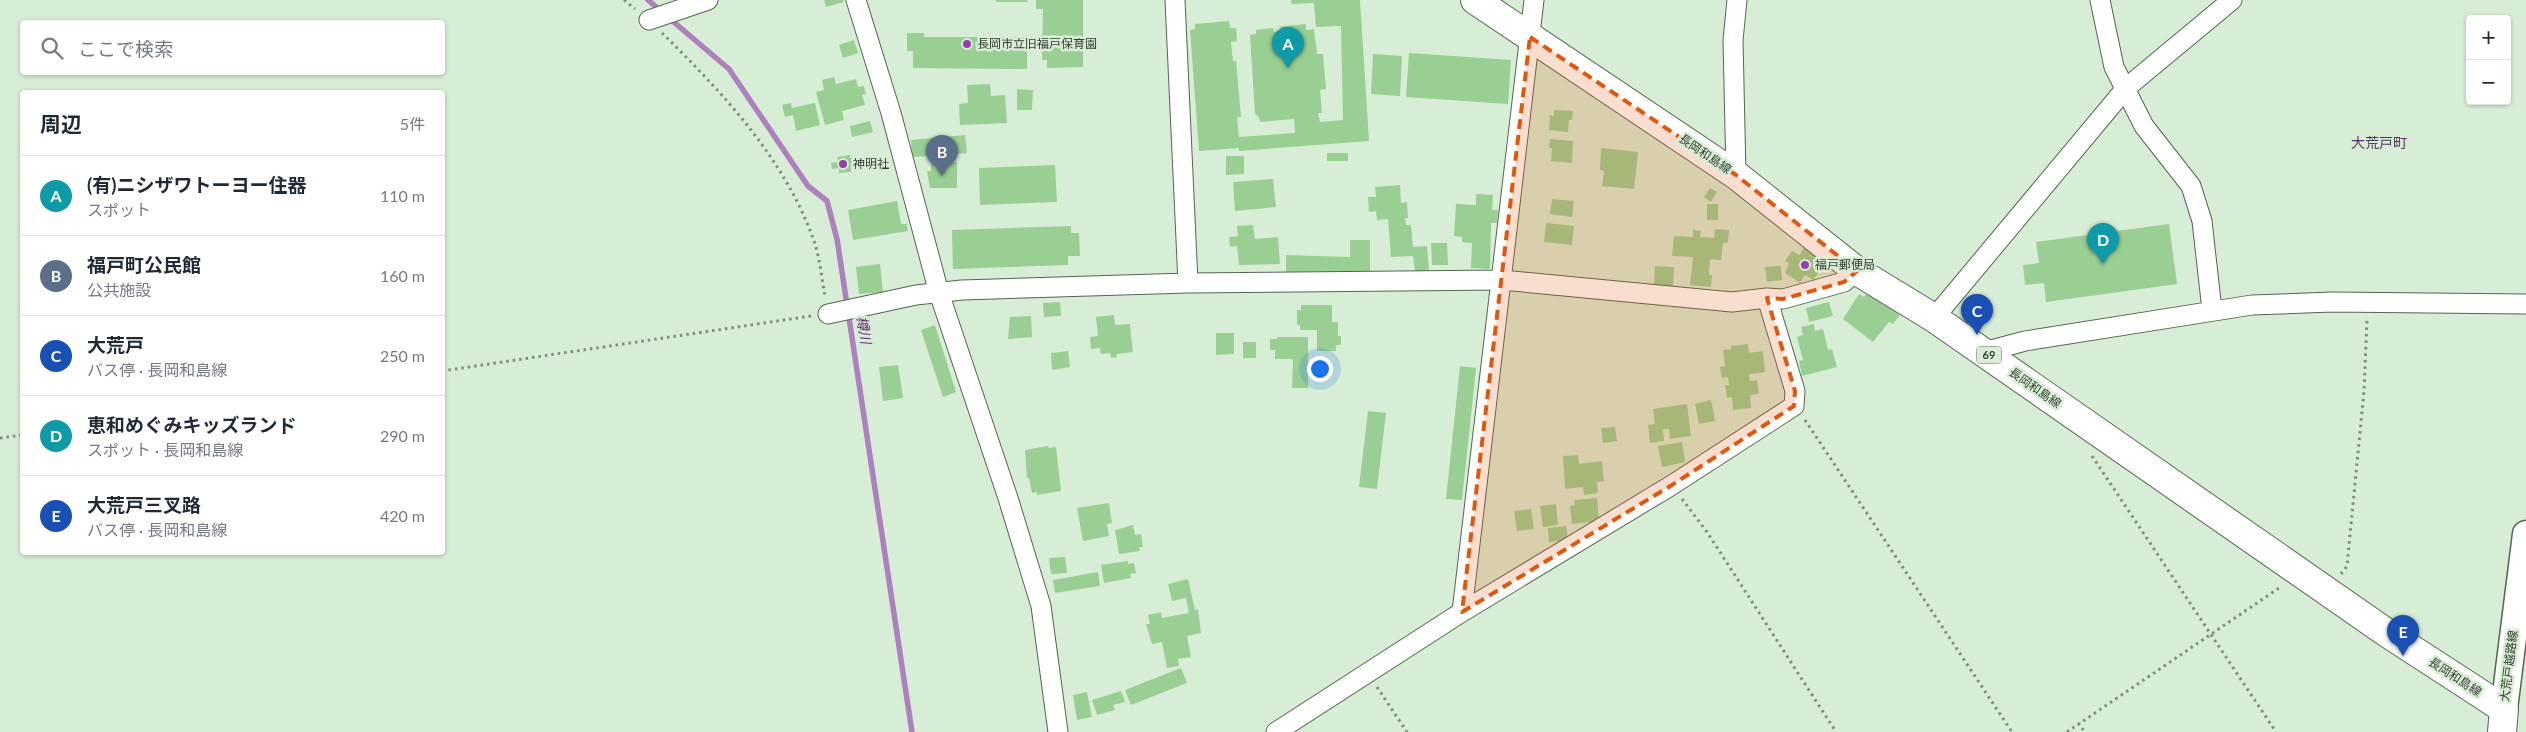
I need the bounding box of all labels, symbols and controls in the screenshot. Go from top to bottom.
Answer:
map controls [2466,15,2511,105]
button: + [2466,15,2511,60]
search box [20,20,445,75]
pin: A [1272,27,1304,68]
icon: search [38,34,66,62]
place label: 長岡市立旧福戸保育園 [977,36,1097,51]
text: ここで検索 [78,37,173,60]
marker: 長岡市立旧福戸保育園 [961,38,973,50]
button: − [2466,60,2511,105]
text: 周辺 [40,111,82,136]
text: 5件 [400,114,425,133]
street label: 長岡和島線 [1676,131,1734,177]
district label: 大荒戸町 [2351,134,2407,151]
pin: B [926,135,958,176]
place label: 神明社 [853,156,889,171]
marker: 神明社 [837,158,849,170]
text: (有)ニシザワトーヨー住器 [87,173,306,196]
text: A [50,186,62,205]
text: 110 m [380,186,425,205]
text: スポット [87,200,151,219]
pin: D [2087,223,2119,264]
text: 福戸町公民館 [87,253,201,276]
place label: 福戸郵便局 [1815,257,1875,272]
marker: 福戸郵便局 [1799,259,1811,271]
text: B [51,266,61,285]
text: 160 m [380,266,425,285]
text: 公共施設 [87,280,151,299]
pin: C [1961,294,1993,335]
water label: 樽川 [854,315,875,347]
text: 大荒戸 [87,333,144,356]
text: C [51,346,61,365]
text: 250 m [380,346,425,365]
road number: 69 [1976,346,2002,364]
your location [1307,356,1333,382]
text: バス停 · 長岡和島線 [87,360,227,379]
street label: 長岡和島線 [2006,364,2064,411]
text: 恵和めぐみキッズランド [87,413,297,436]
text: D [50,426,62,445]
text: 290 m [380,426,425,445]
text: スポット · 長岡和島線 [87,440,243,459]
text: 大荒戸三叉路 [87,493,201,516]
text: E [51,506,61,525]
text: 420 m [380,506,425,525]
text: バス停 · 長岡和島線 [87,520,227,539]
pin: E [2387,615,2419,656]
street label: 大荒戸越路線 [2497,629,2520,703]
street label: 長岡和島線 [2426,654,2485,699]

